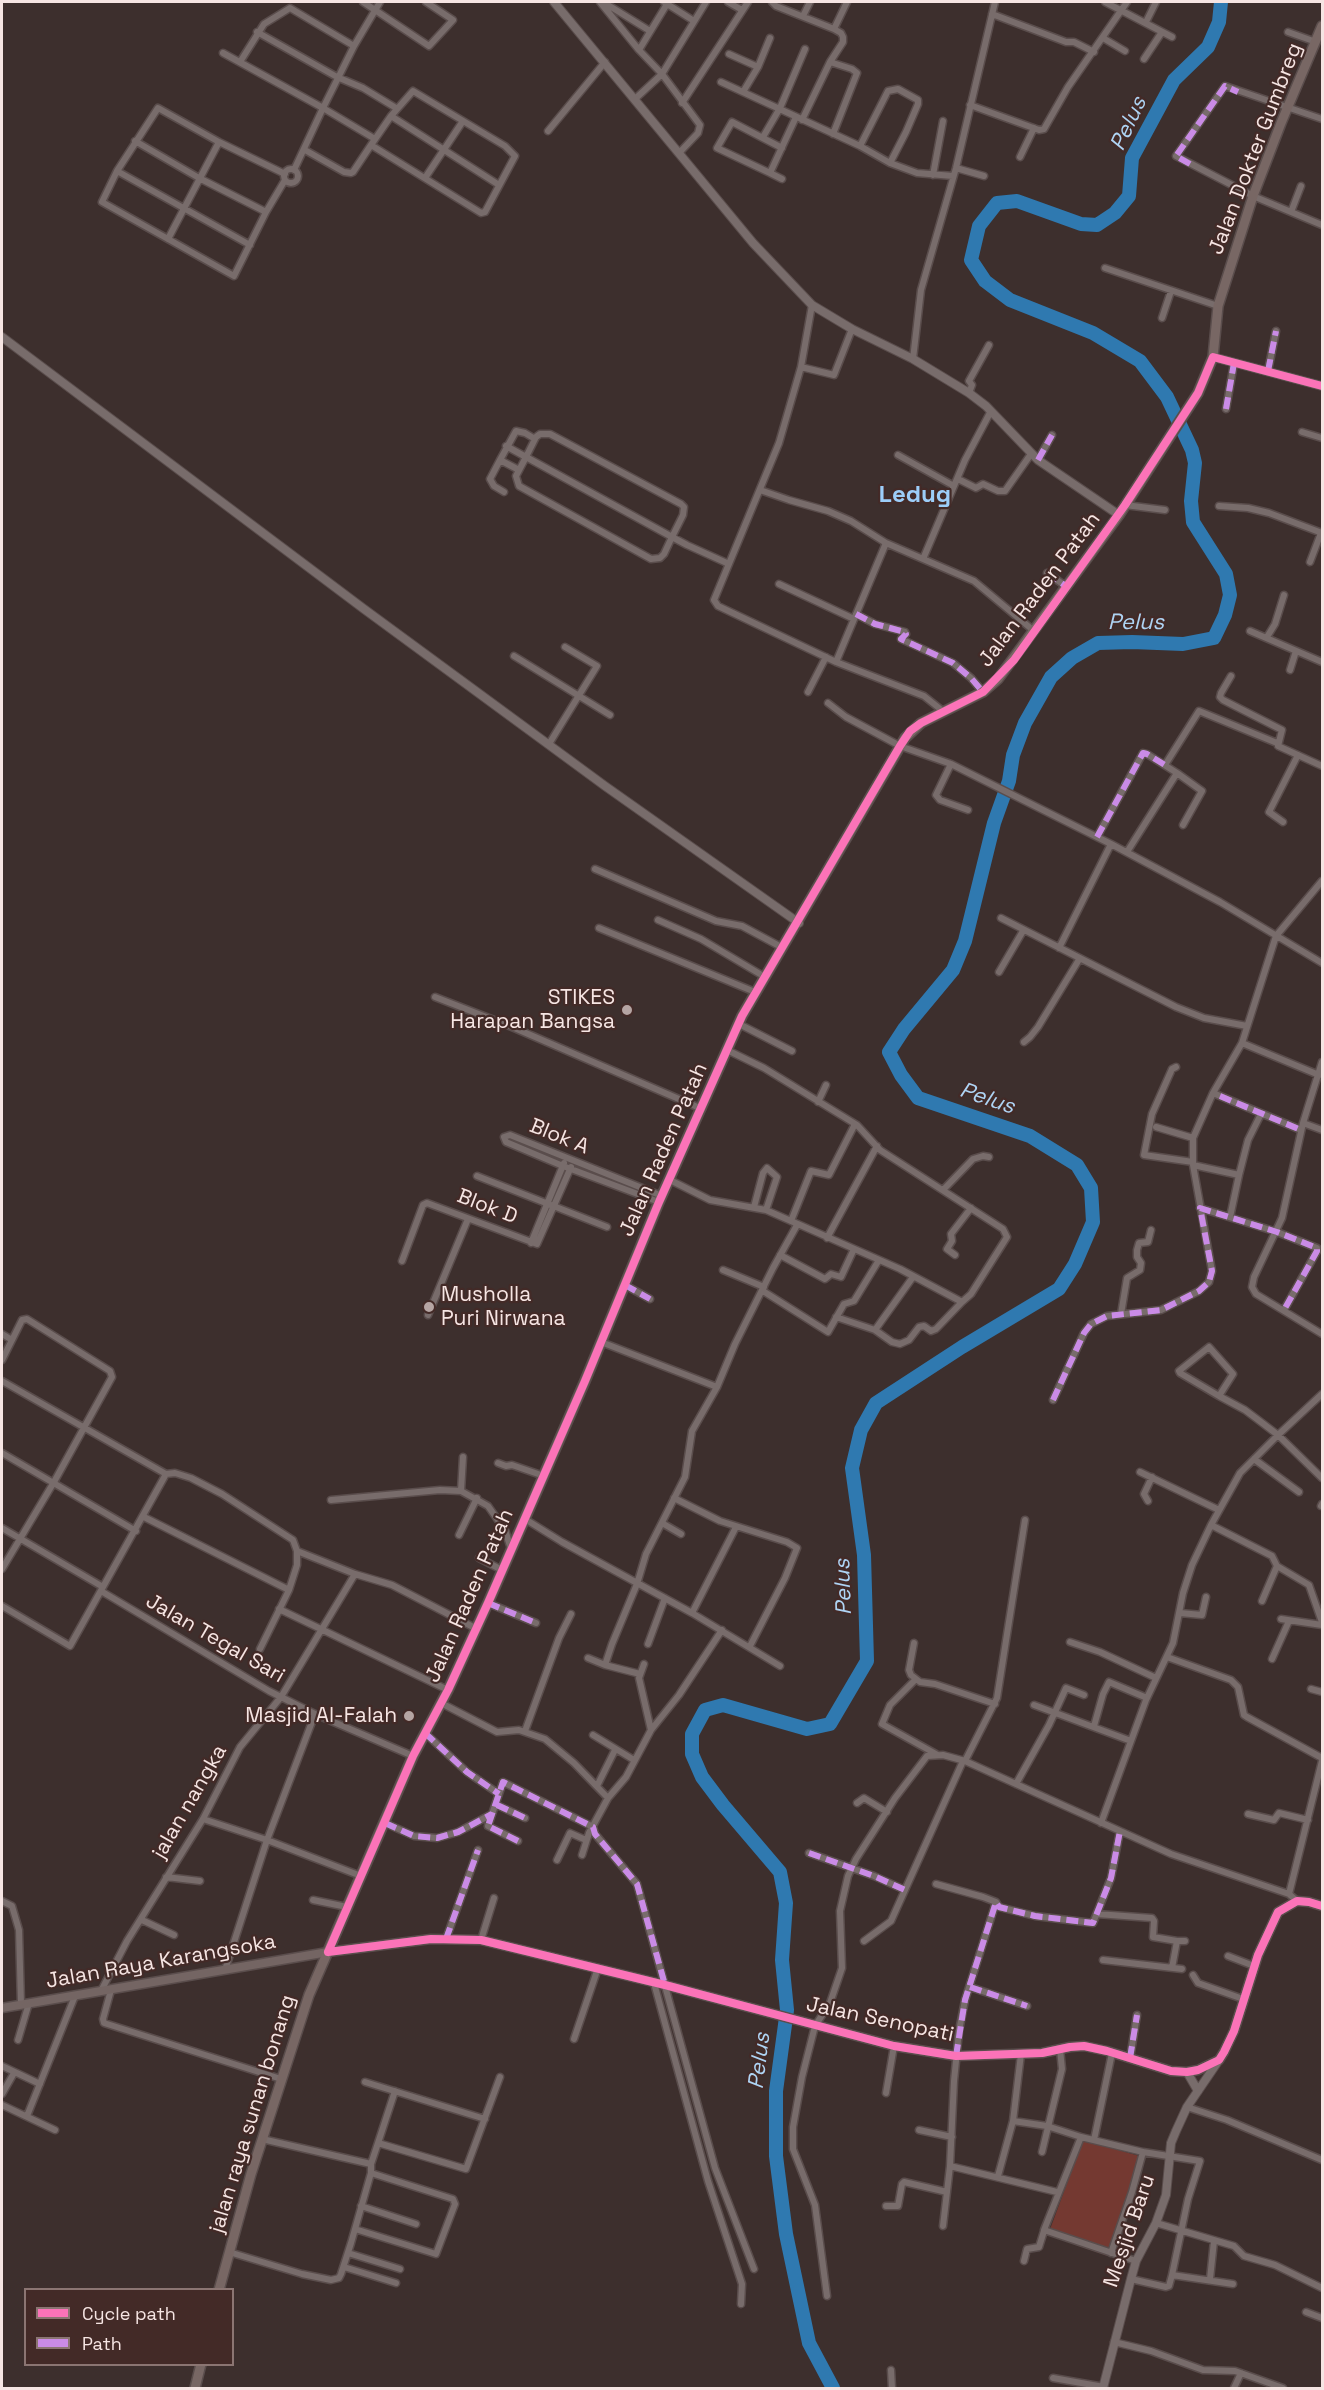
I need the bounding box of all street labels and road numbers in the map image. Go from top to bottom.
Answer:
street label: Jalan Dokter Gumbreg [1204,40,1308,258]
street label: Jalan Raden Patah [974,508,1106,672]
street label: Jalan Raden Patah [614,1059,714,1241]
street label: Blok A [526,1114,592,1160]
street label: Blok D [453,1184,521,1230]
street label: Jalan Raden Patah [420,1505,520,1687]
street label: Jalan Tegal Sari [141,1589,289,1689]
street label: jalan nangka [147,1741,233,1863]
street label: Jalan Raya Karangsoka [44,1929,278,1995]
street label: jalan raya sunan bonang [205,1992,301,2236]
street label: Jalan Senopati [804,1992,956,2048]
street label: Mesjid Baru [1099,2171,1161,2291]

